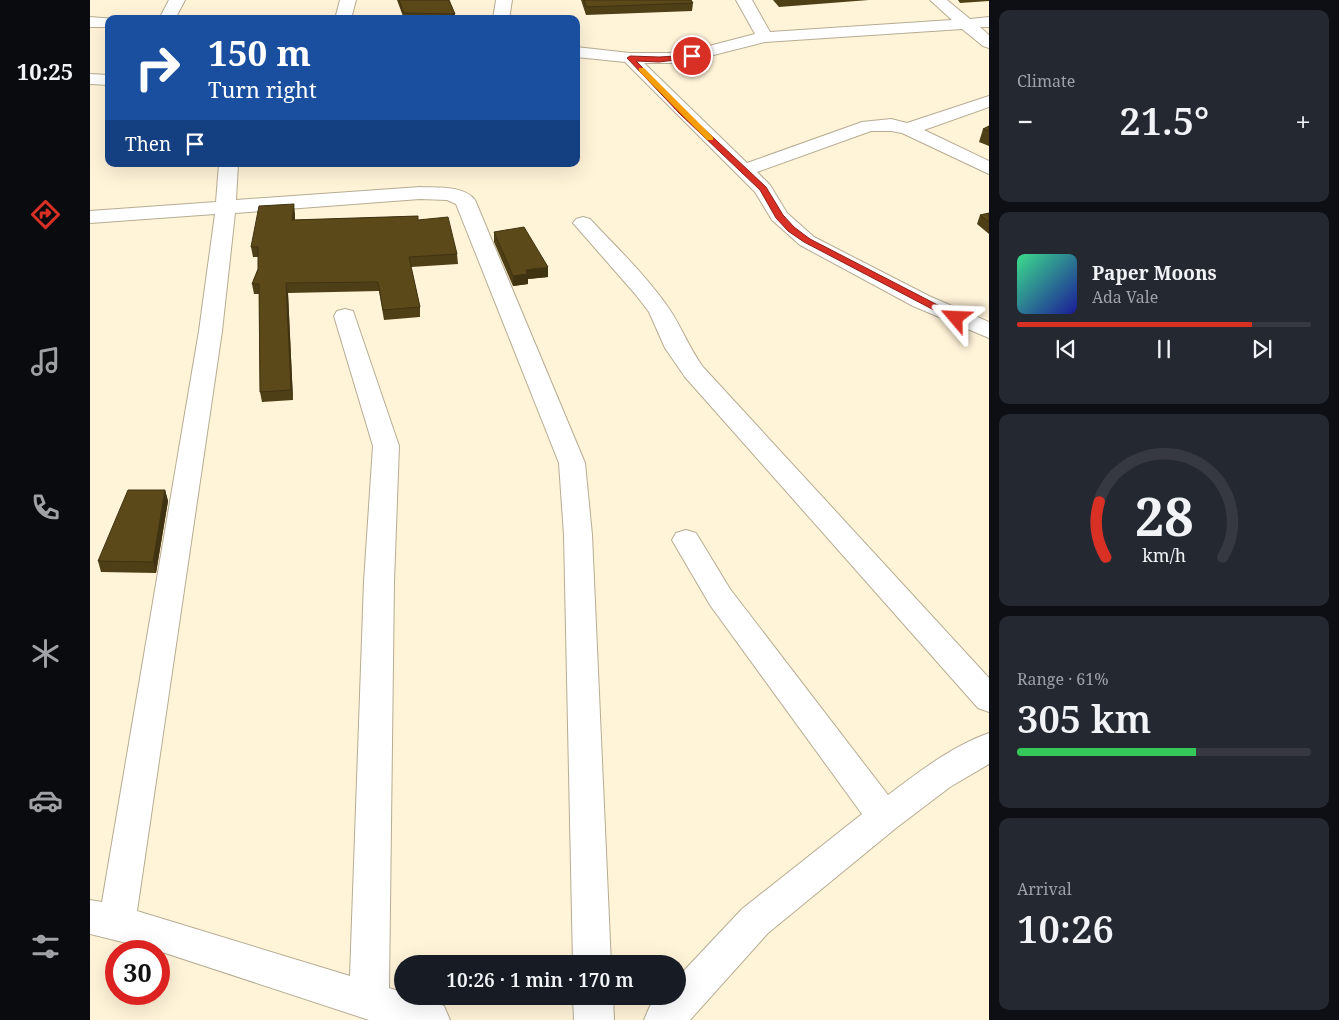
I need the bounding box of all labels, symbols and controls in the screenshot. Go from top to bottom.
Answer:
text: 150 m [208,29,311,76]
icon: right [125,35,190,100]
pin [671,35,713,77]
icon: arrive [678,42,706,70]
text: 10:25 [17,56,73,86]
text: Climate [1017,70,1075,92]
text: Turn right [208,74,317,104]
text: 21.5° [1119,94,1209,146]
text: − [1017,102,1033,140]
text: + [1295,102,1311,140]
icon: arrive [181,130,209,158]
text: Then [125,131,171,157]
icon: directions [28,197,63,232]
text: Paper Moons [1092,260,1217,286]
text: Ada Vale [1092,286,1158,308]
position arrow [929,291,981,343]
icon: previous [1052,335,1080,363]
icon: pause [1150,335,1178,363]
icon: next [1248,335,1276,363]
icon: music [28,344,63,379]
text: 28 [1135,480,1193,551]
icon: phone [28,490,63,525]
text: km/h [1142,543,1186,567]
icon: climate [28,636,63,671]
text: Range · 61% [1017,668,1109,690]
text: 305 km [1017,692,1151,744]
icon: car [28,783,63,818]
text: Arrival [1017,878,1072,900]
text: 10:26 [1017,902,1114,954]
icon: filters [28,929,63,964]
speed limit sign: 30 [105,940,170,1005]
text: 10:26 · 1 min · 170 m [446,967,634,993]

